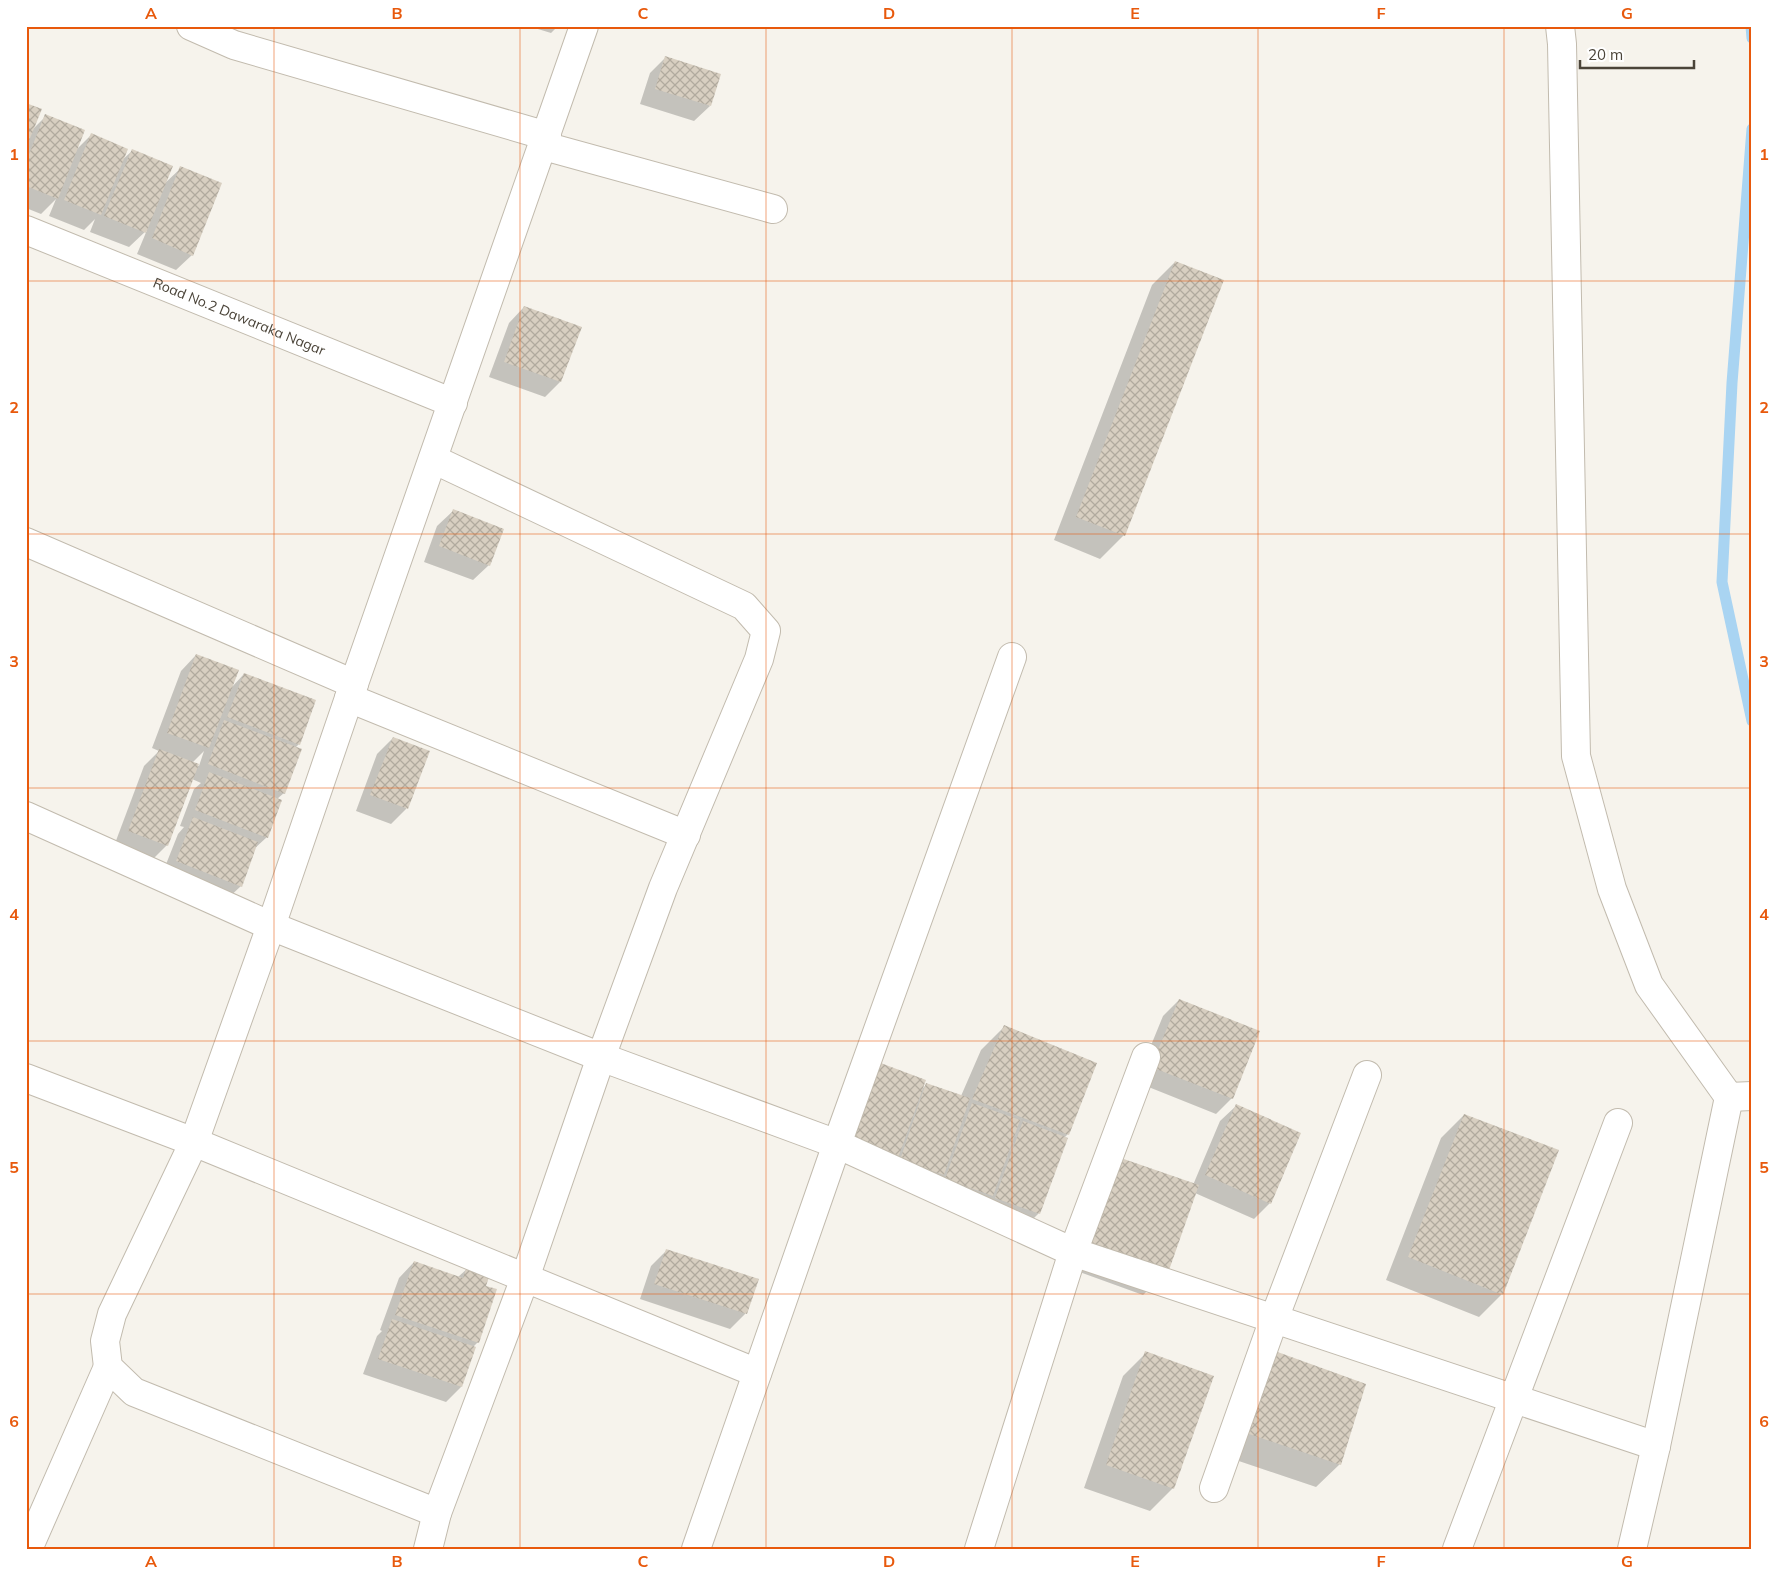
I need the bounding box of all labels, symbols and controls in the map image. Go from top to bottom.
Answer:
text: A [145,3,157,23]
text: B [391,3,403,23]
text: C [638,3,649,23]
text: D [883,3,895,23]
text: E [1130,3,1140,23]
text: F [1376,3,1386,23]
text: G [1621,3,1633,23]
scale bar [1580,38,1694,70]
text: 20 m [1588,45,1623,64]
text: 1 [9,144,19,164]
text: 1 [1759,144,1769,164]
street label: Road No.2 Dawaraka Nagar [150,273,329,360]
text: 2 [9,397,19,417]
text: 2 [1759,397,1769,417]
text: 3 [9,651,19,671]
text: 3 [1759,651,1769,671]
text: 4 [9,904,19,924]
text: 4 [1759,904,1769,924]
text: 5 [9,1157,19,1177]
text: 5 [1759,1157,1769,1177]
text: 6 [9,1411,19,1431]
text: 6 [1759,1411,1769,1431]
text: A [145,1551,157,1571]
text: B [391,1551,403,1571]
text: C [638,1551,649,1571]
text: D [883,1551,895,1571]
text: E [1130,1551,1140,1571]
text: F [1376,1551,1386,1571]
text: G [1621,1551,1633,1571]

